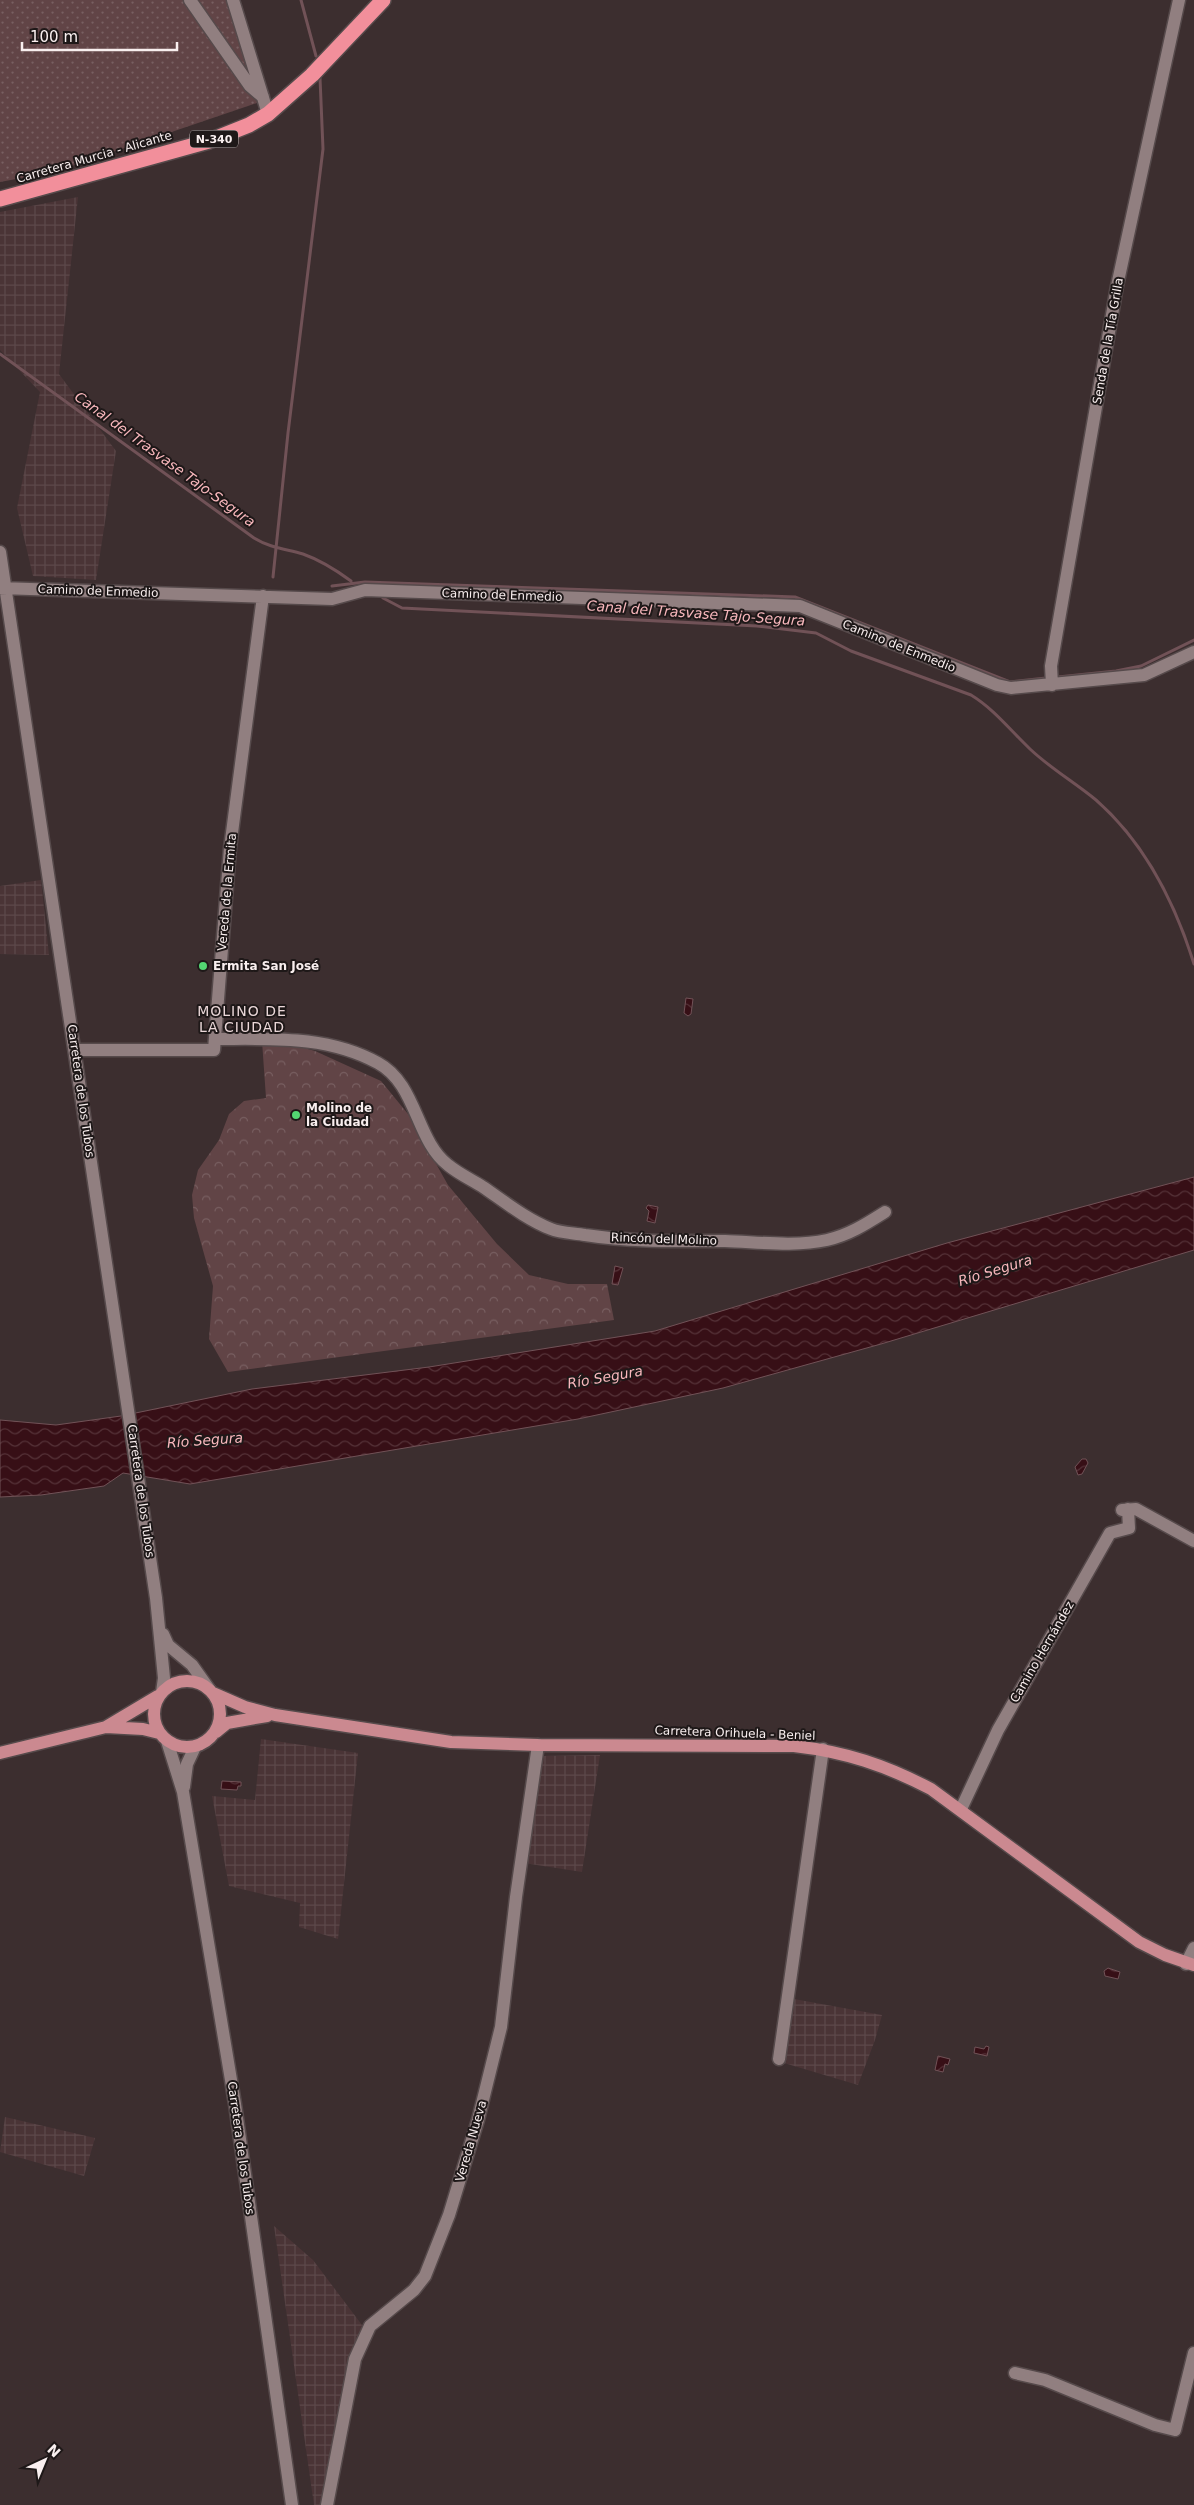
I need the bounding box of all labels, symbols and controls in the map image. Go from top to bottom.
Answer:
scale bar [22,20,178,52]
text: 100 m [30,28,78,46]
street label: Carretera Murcia - Alicante [15,128,173,186]
road number: N-340 [190,130,238,148]
street label: Senda de la Tía Grilla [1090,277,1126,405]
water label: Canal del Trasvase Tajo-Segura [72,388,258,530]
street label: Camino de Enmedio [37,582,159,600]
street label: Camino de Enmedio [441,586,563,604]
water label: Canal del Trasvase Tajo-Segura [586,597,806,629]
street label: Camino de Enmedio [840,617,958,675]
street label: Vereda de la Ermita [215,833,239,951]
place label: Ermita San José [213,959,319,973]
marker: Ermita San José [197,960,209,972]
district label: MOLINO DE LA CIUDAD [197,1003,287,1035]
street label: Carretera de los Tubos [65,1023,97,1159]
place label: Molino de la Ciudad [306,1101,372,1129]
marker: Molino de la Ciudad [290,1109,302,1121]
street label: Rincón del Molino [611,1230,717,1248]
water label: Río Segura [956,1251,1034,1289]
water label: Río Segura [566,1363,644,1391]
street label: Carretera de los Tubos [125,1423,157,1559]
water label: Río Segura [166,1429,244,1451]
street label: Camino Hernández [1007,1599,1077,1705]
street label: Carretera Orihuela - Beniel [654,1723,816,1743]
street label: Carretera de los Tubos [225,2080,257,2216]
street label: Vereda Nueva [453,2099,489,2183]
north arrow [20,2435,70,2485]
text: N [44,2441,64,2460]

